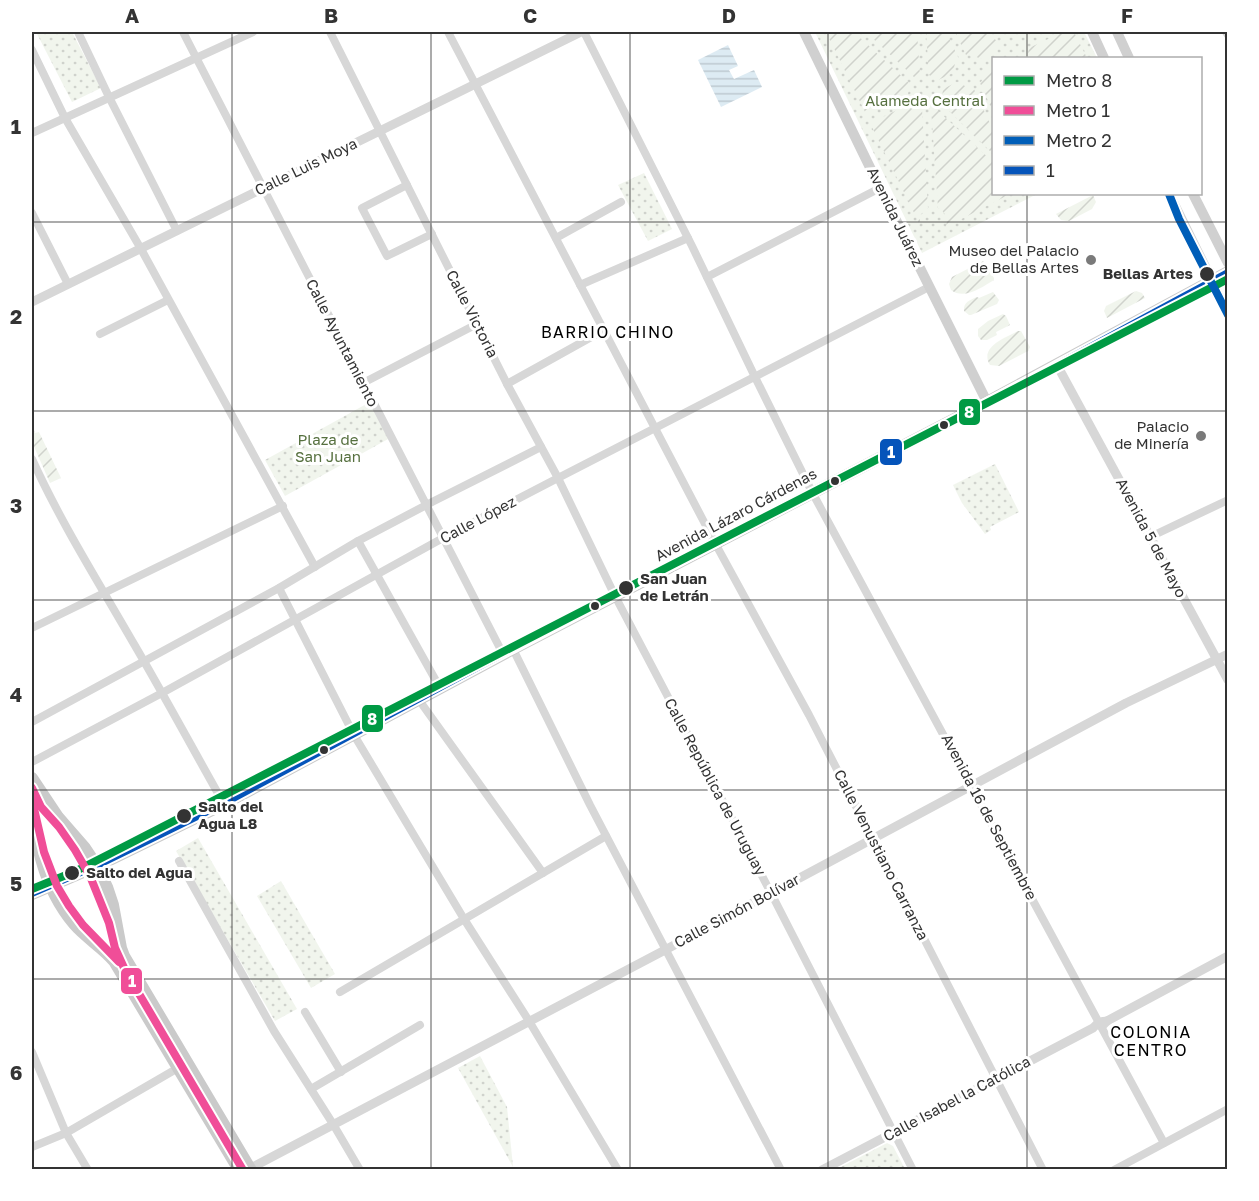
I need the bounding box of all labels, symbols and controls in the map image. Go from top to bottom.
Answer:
text: A [125,3,139,27]
text: B [324,3,338,27]
text: C [523,3,537,27]
text: D [722,3,736,27]
text: E [922,3,934,27]
text: F [1121,3,1133,27]
legend [992,57,1202,195]
text: Metro 8 [1046,69,1112,91]
park label: Alameda Central [865,91,985,109]
text: Metro 1 [1046,99,1110,121]
text: 1 [11,114,21,138]
text: Metro 2 [1046,129,1112,151]
street label: Calle Luis Moya [251,134,360,199]
text: 1 [1046,159,1055,181]
street label: Avenida Juárez [864,164,928,270]
place label: Museo del Palacio de Bellas Artes [949,241,1079,276]
marker: Museo del Palacio de Bellas Artes [1084,253,1098,267]
place label: Bellas Artes [1103,264,1193,282]
marker: Bellas Artes [1198,265,1216,283]
street label: Calle Victoria [443,267,503,360]
street label: Calle Ayuntamiento [303,276,383,409]
text: 2 [10,304,22,328]
district label: BARRIO CHINO [541,322,675,342]
line badge: 8 [958,398,981,426]
text: 8 [964,402,974,422]
place label: Palacio de Minería [1114,417,1189,452]
unlabelled marker [938,419,950,431]
marker: Palacio de Minería [1194,429,1208,443]
park label: Plaza de San Juan [295,430,361,465]
line badge: 1 [879,438,903,466]
text: 1 [887,442,895,462]
street label: Avenida Lázaro Cárdenas [652,464,819,564]
unlabelled marker [829,475,841,487]
street label: Avenida 5 de Mayo [1113,475,1191,600]
street label: Calle López [436,491,519,547]
text: 3 [10,493,22,517]
place label: San Juan de Letrán [640,569,709,604]
marker: San Juan de Letrán [617,579,635,597]
unlabelled marker [589,600,601,612]
text: 4 [10,682,22,706]
street label: Calle República de Uruguay [661,695,771,879]
line badge: 8 [361,704,384,733]
text: 8 [367,709,377,729]
street label: Avenida 16 de Septiembre [938,730,1042,903]
unlabelled marker [318,744,330,756]
street label: Calle Venustiano Carranza [831,766,933,943]
place label: Salto del Agua L8 [198,797,263,832]
marker: Salto del Agua L8 [175,807,193,825]
place label: Salto del Agua [86,863,193,881]
marker: Salto del Agua [63,864,81,882]
street label: Calle Simón Bolívar [671,869,803,951]
text: 5 [10,871,22,895]
line badge: 1 [120,967,143,995]
text: 1 [128,971,136,991]
district label: COLONIA CENTRO [1110,1022,1192,1060]
street label: Calle Isabel la Católica [880,1052,1033,1145]
text: 6 [10,1060,22,1084]

